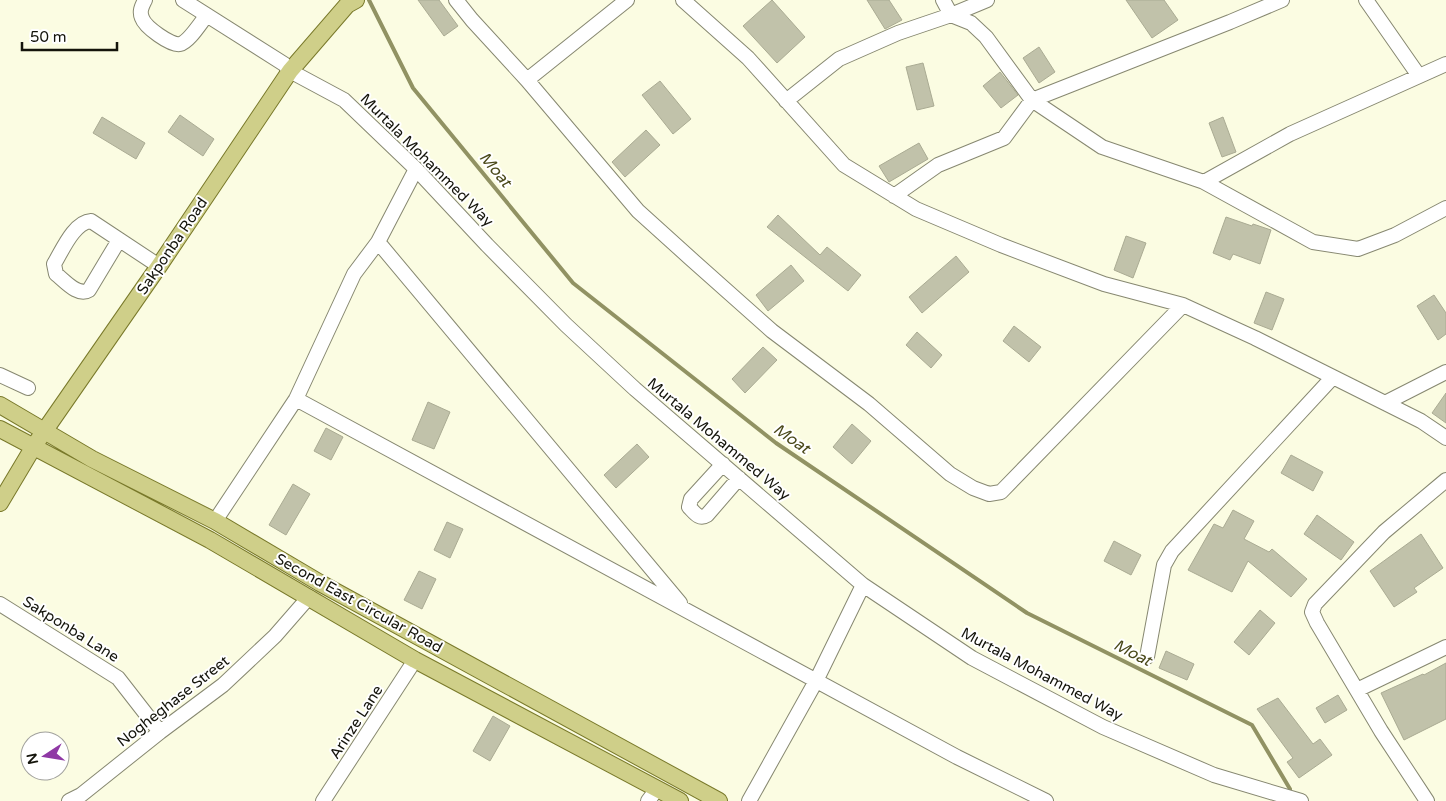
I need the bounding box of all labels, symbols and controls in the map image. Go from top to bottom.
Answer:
scale bar [22,20,118,52]
text: 50 m [30,28,67,46]
street label: Murtala Mohammed Way [357,90,497,230]
water label: Moat [475,148,517,193]
street label: Sakponba Road [133,194,211,298]
street label: Murtala Mohammed Way [644,374,794,504]
water label: Moat [769,419,815,460]
street label: Second East Circular Road [272,549,446,657]
street label: Sakponba Lane [20,592,122,666]
street label: Murtala Mohammed Way [958,624,1126,724]
water label: Moat [1110,635,1157,672]
street label: Nogheghase Street [113,651,233,750]
street label: Arinze Lane [326,682,386,762]
north arrow [20,731,70,781]
text: N [23,751,42,766]

